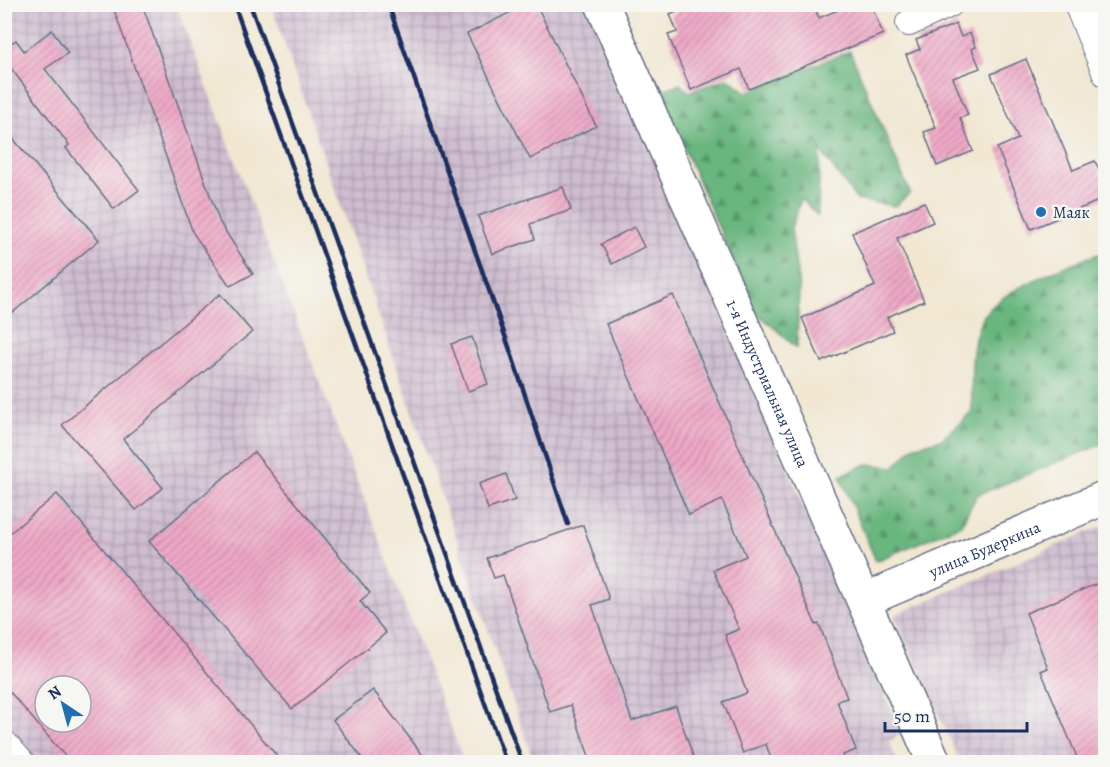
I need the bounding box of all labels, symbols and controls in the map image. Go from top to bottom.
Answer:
place label: Маяк [1053,202,1090,224]
marker: Маяк [1034,205,1048,219]
street label: 1-я Индустриальная улица [721,296,814,471]
street label: улица Будеркина [925,516,1044,584]
north arrow [33,674,93,734]
text: N [44,680,66,705]
scale bar [885,695,1028,733]
text: 50 m [894,704,930,728]

